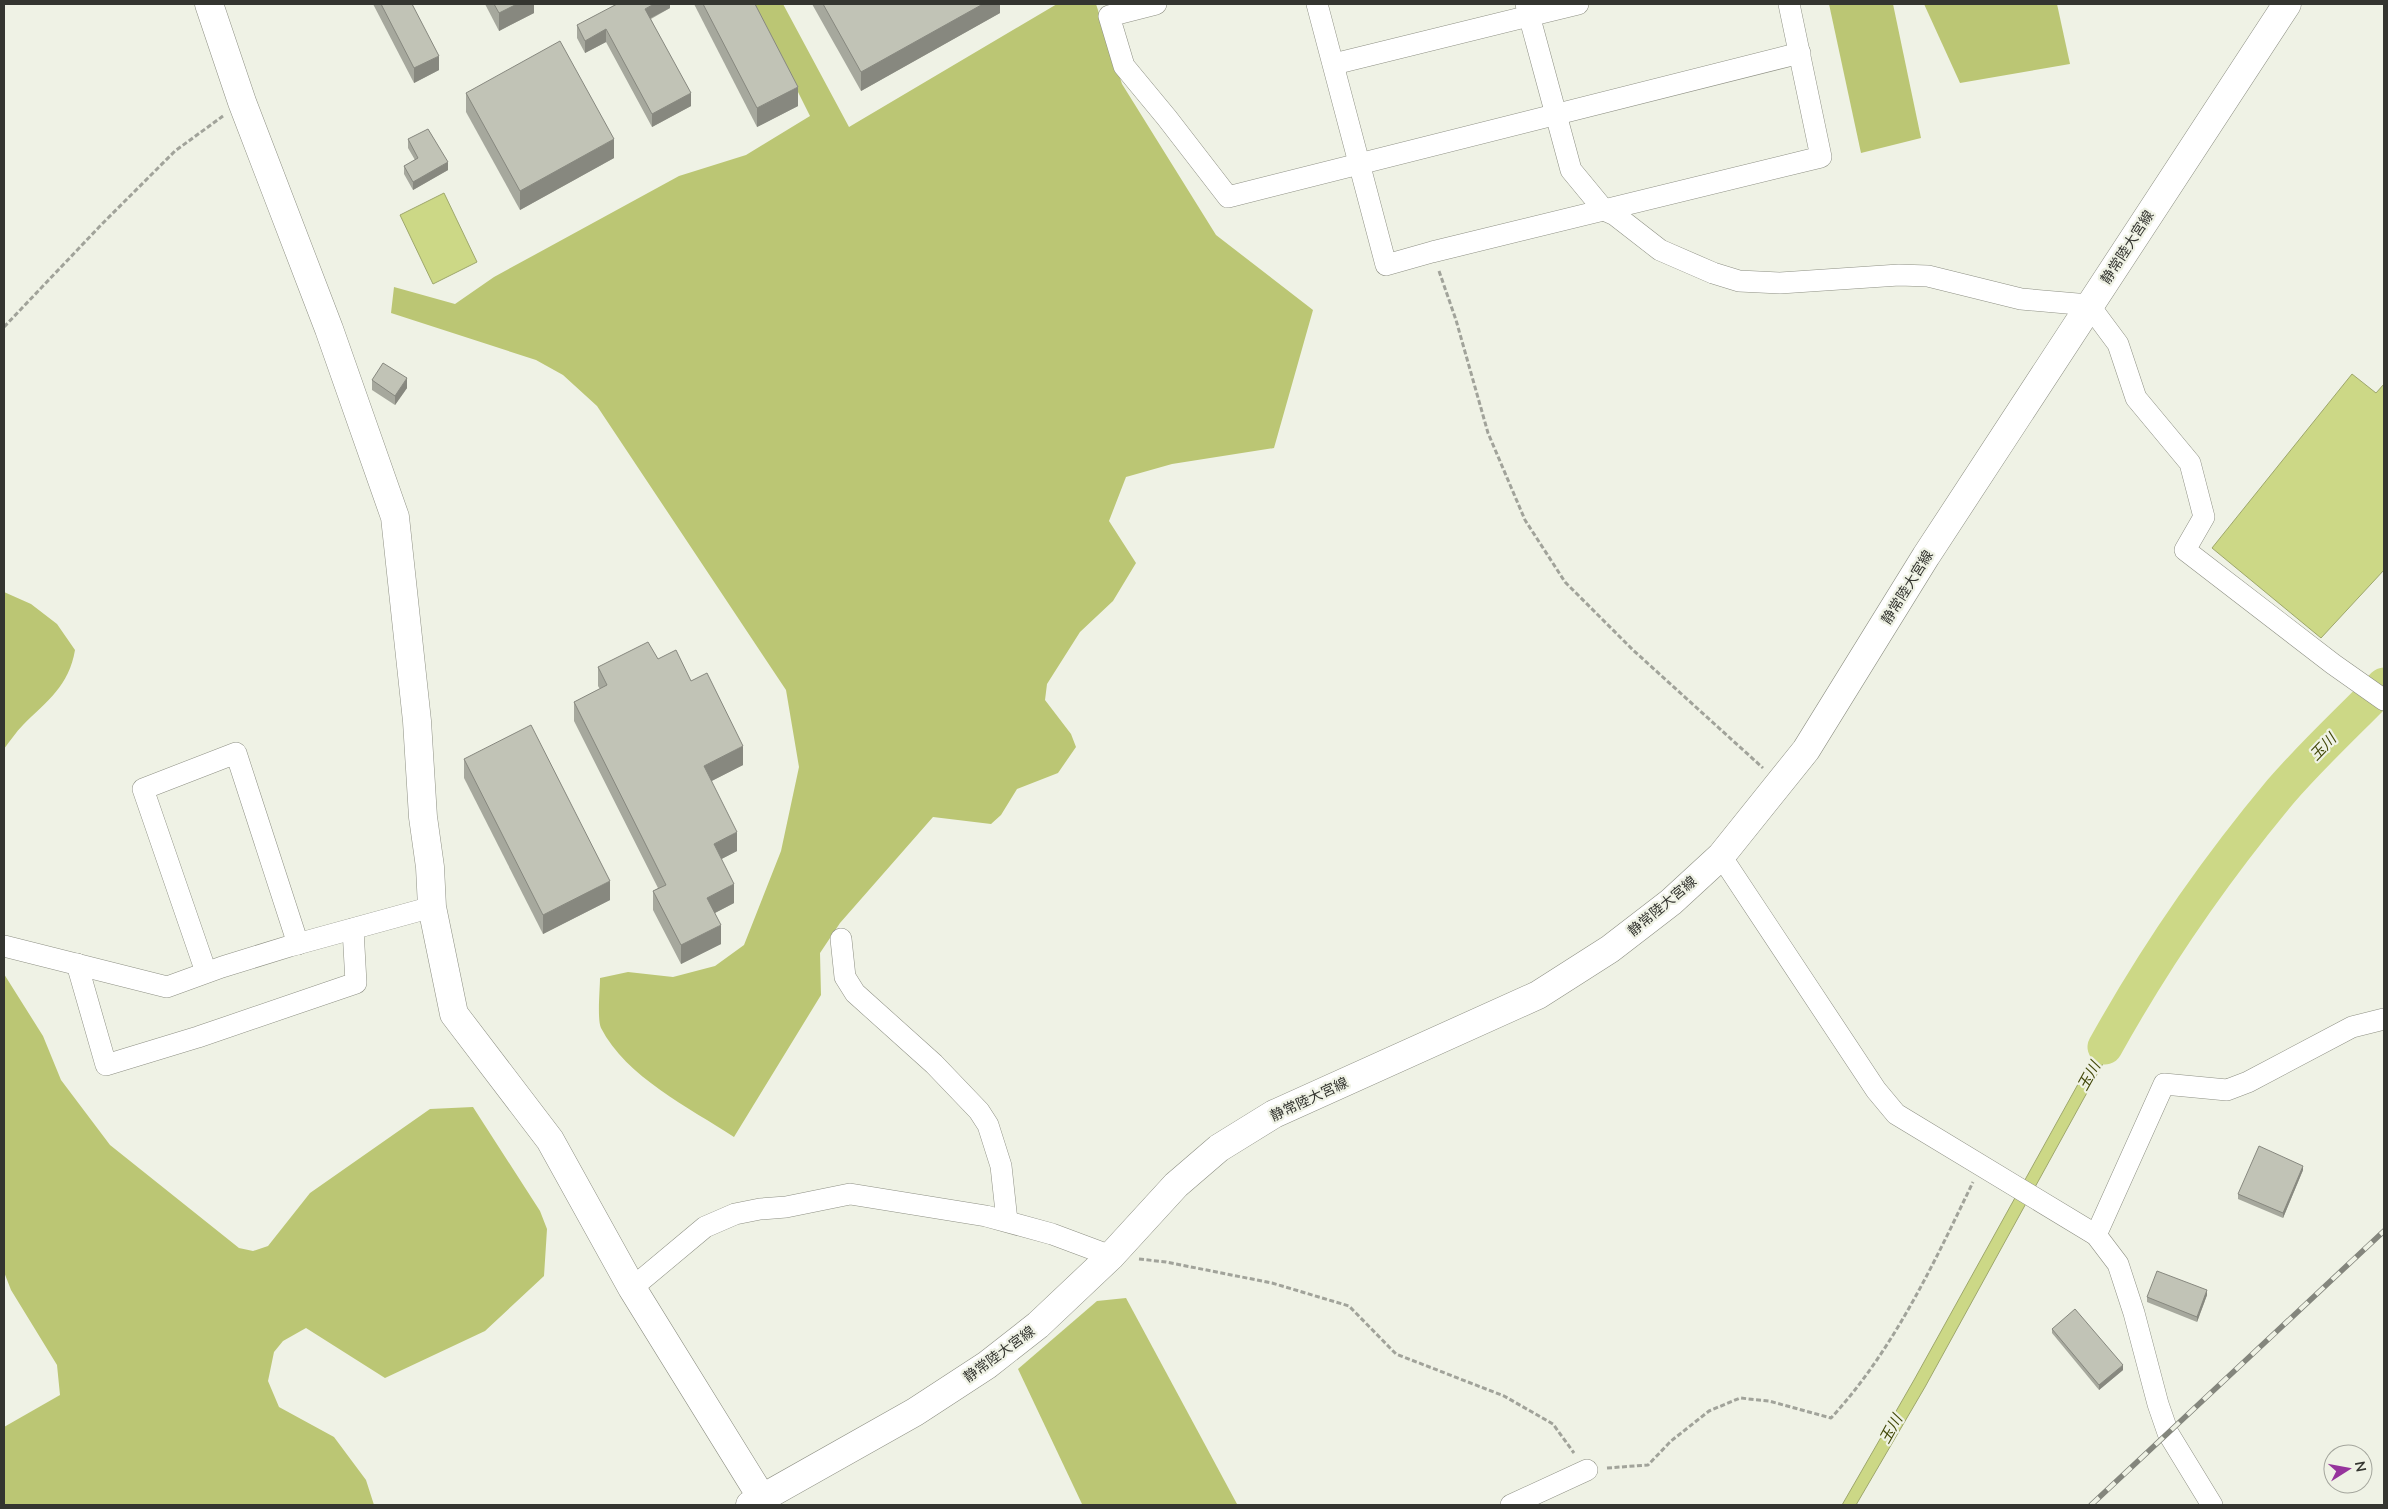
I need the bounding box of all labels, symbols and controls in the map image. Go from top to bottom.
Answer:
street label: 静常陸大宮線 [2097,207,2157,287]
street label: 静常陸大宮線 [1877,547,1937,627]
water label: 玉川 [2305,728,2341,764]
street label: 静常陸大宮線 [1624,872,1700,940]
water label: 玉川 [2073,1056,2105,1093]
street label: 静常陸大宮線 [1267,1073,1351,1125]
street label: 静常陸大宮線 [960,1322,1038,1386]
water label: 玉川 [1875,1409,1907,1446]
north arrow [2323,1444,2373,1494]
text: N [2351,1460,2371,1473]

